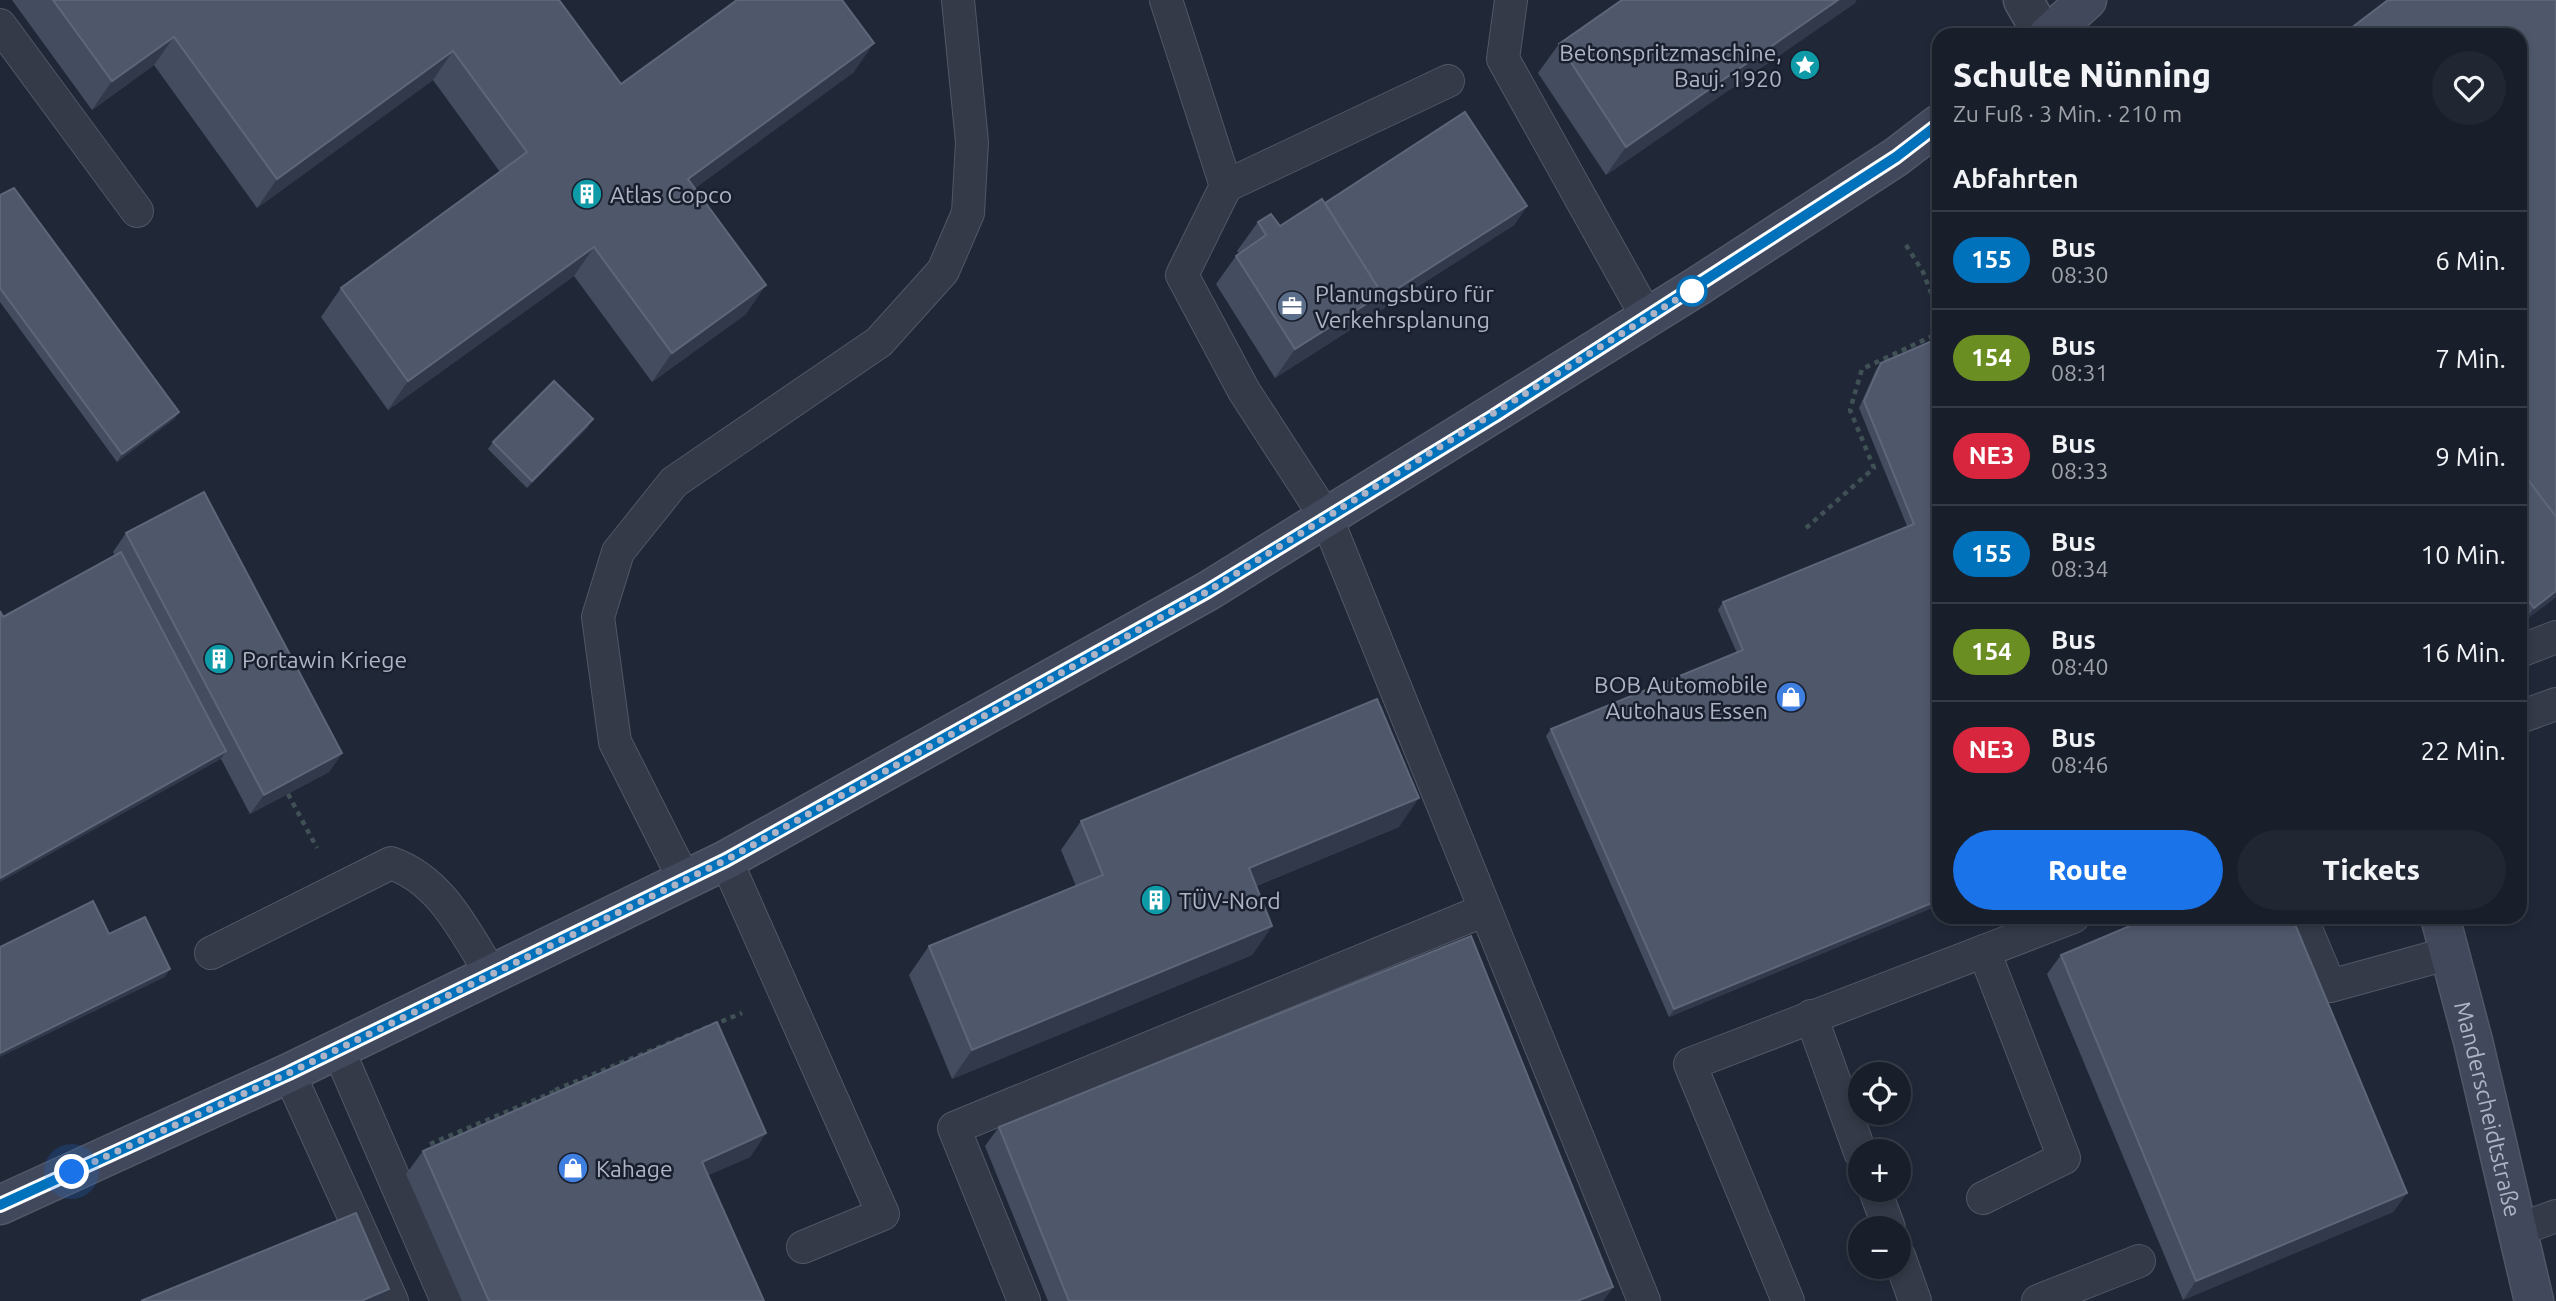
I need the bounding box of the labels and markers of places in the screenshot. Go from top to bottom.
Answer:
place label: Betonspritzmaschine, Bauj. 1920 [1559,40,1782,91]
place icon: Betonspritzmaschine, Bauj. 1920 [1788,48,1822,82]
building icon: Atlas Copco [570,177,604,211]
place label: Atlas Copco [610,182,732,207]
unlabelled marker [1677,276,1707,306]
place label: Planungsbüro für Verkehrsplanung [1315,281,1494,332]
office icon: Planungsbüro für Verkehrsplanung [1275,289,1309,323]
building icon: Portawin Kriege [202,642,236,676]
place label: Portawin Kriege [242,647,407,672]
place label: BOB Automobile Autohaus Essen [1594,672,1768,723]
shop icon: BOB Automobile Autohaus Essen [1774,680,1808,714]
building icon: TÜV-Nord [1139,883,1173,917]
place label: TÜV-Nord [1179,888,1281,913]
shop icon: Kahage [556,1151,590,1185]
place label: Kahage [596,1156,673,1181]

